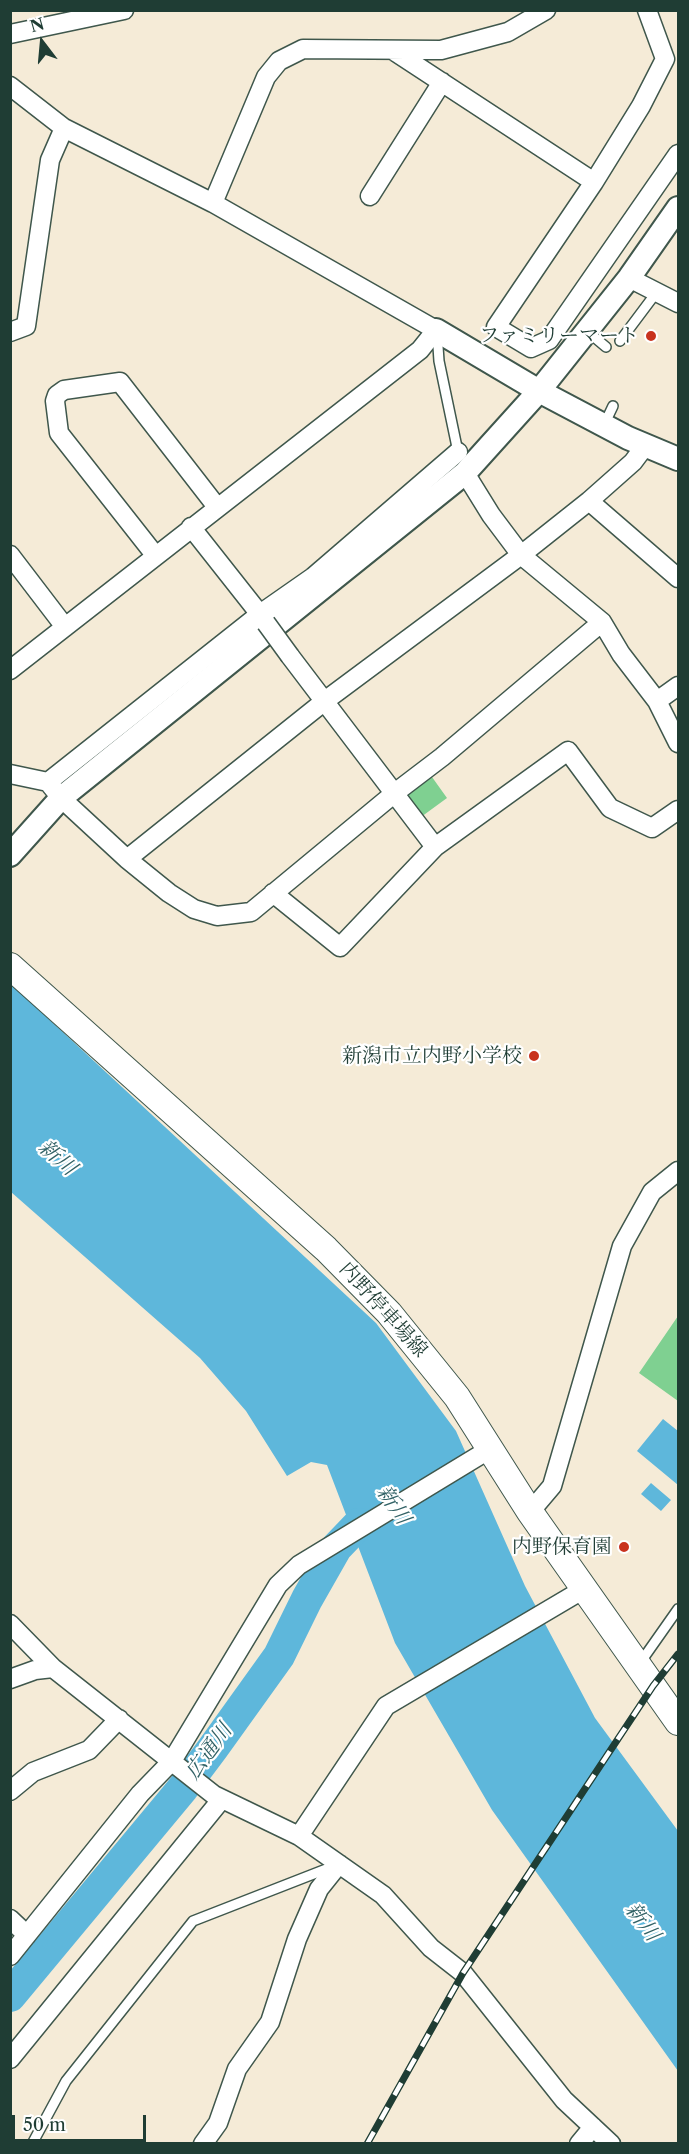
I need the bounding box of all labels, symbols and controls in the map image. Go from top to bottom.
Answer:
north arrow [12,12,72,72]
text: N [28,13,46,36]
place label: ファミリーマート [479,324,639,348]
marker: ファミリーマート [644,329,658,343]
place label: 新潟市立内野小学校 [342,1044,522,1068]
marker: 新潟市立内野小学校 [527,1049,541,1063]
water label: 新川 [33,1135,81,1181]
street label: 内野停車場線 [334,1257,432,1363]
water label: 新川 [371,1481,415,1529]
place label: 内野保育園 [512,1535,612,1559]
marker: 内野保育園 [617,1540,631,1554]
water label: 広通川 [180,1719,238,1785]
water label: 新川 [619,1898,665,1946]
scale bar [15,2103,148,2141]
text: 50 m [23,2114,66,2136]

